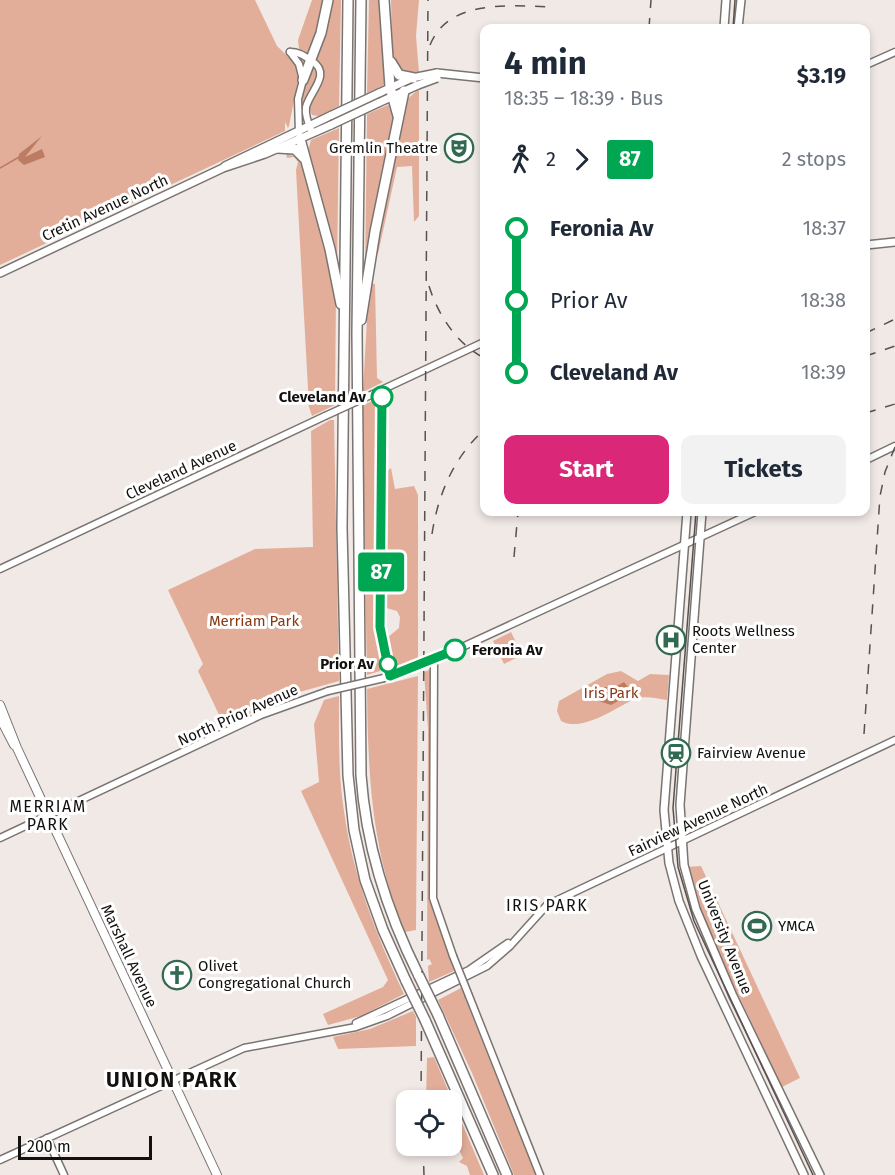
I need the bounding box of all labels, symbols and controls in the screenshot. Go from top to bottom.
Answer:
text: 4 min [504,43,587,83]
text: $3.19 [797,62,846,89]
text: 18:35 – 18:39 · Bus [504,86,663,110]
theatre icon: Gremlin Theatre [443,132,475,164]
place label: Gremlin Theatre [329,139,438,157]
icon: walk [504,143,537,176]
icon: forward [565,143,598,176]
text: 87 [619,146,641,172]
text: 2 [546,147,556,171]
text: 2 stops [782,147,846,171]
street label: Cretin Avenue North [39,171,171,245]
text: Feronia Av [550,215,654,242]
text: 18:37 [803,216,846,240]
text: Prior Av [550,287,628,314]
text: 18:38 [800,288,846,312]
text: Cleveland Av [550,359,678,386]
text: 18:39 [801,360,846,384]
marker: Cleveland Av [371,386,393,408]
place label: Cleveland Av [279,388,366,406]
button: Start [504,435,669,504]
button: Tickets [681,435,846,504]
street label: Cleveland Avenue [123,436,239,504]
line badge: 87 [354,552,408,592]
text: 87 [370,559,392,585]
park label: Merriam Park [209,612,299,630]
place label: Roots Wellness Center [692,622,795,657]
hospital icon: Roots Wellness Center [655,624,687,656]
marker: Feronia Av [444,639,466,661]
place label: Feronia Av [472,641,543,659]
place label: Prior Av [320,655,374,673]
marker: Prior Av [379,655,397,673]
street label: North Prior Avenue [175,680,301,750]
park label: Iris Park [584,684,639,702]
station icon: Fairview Avenue [660,737,692,769]
place label: Fairview Avenue [697,744,806,762]
street label: Fairview Avenue North [625,780,771,860]
district label: MERRIAM PARK [9,797,87,834]
street label: University Avenue [694,877,756,997]
district label: IRIS PARK [506,896,588,915]
street label: Marshall Avenue [97,902,161,1010]
sports icon: YMCA [741,910,773,942]
place label: YMCA [778,917,815,935]
place label: Olivet Congregational Church [198,957,351,992]
church icon: Olivet Congregational Church [161,959,193,991]
district label: UNION PARK [106,1067,238,1093]
map controls [396,1090,462,1156]
button: locate [396,1090,462,1156]
scale bar [18,1133,152,1160]
text: 200 m [27,1137,71,1156]

